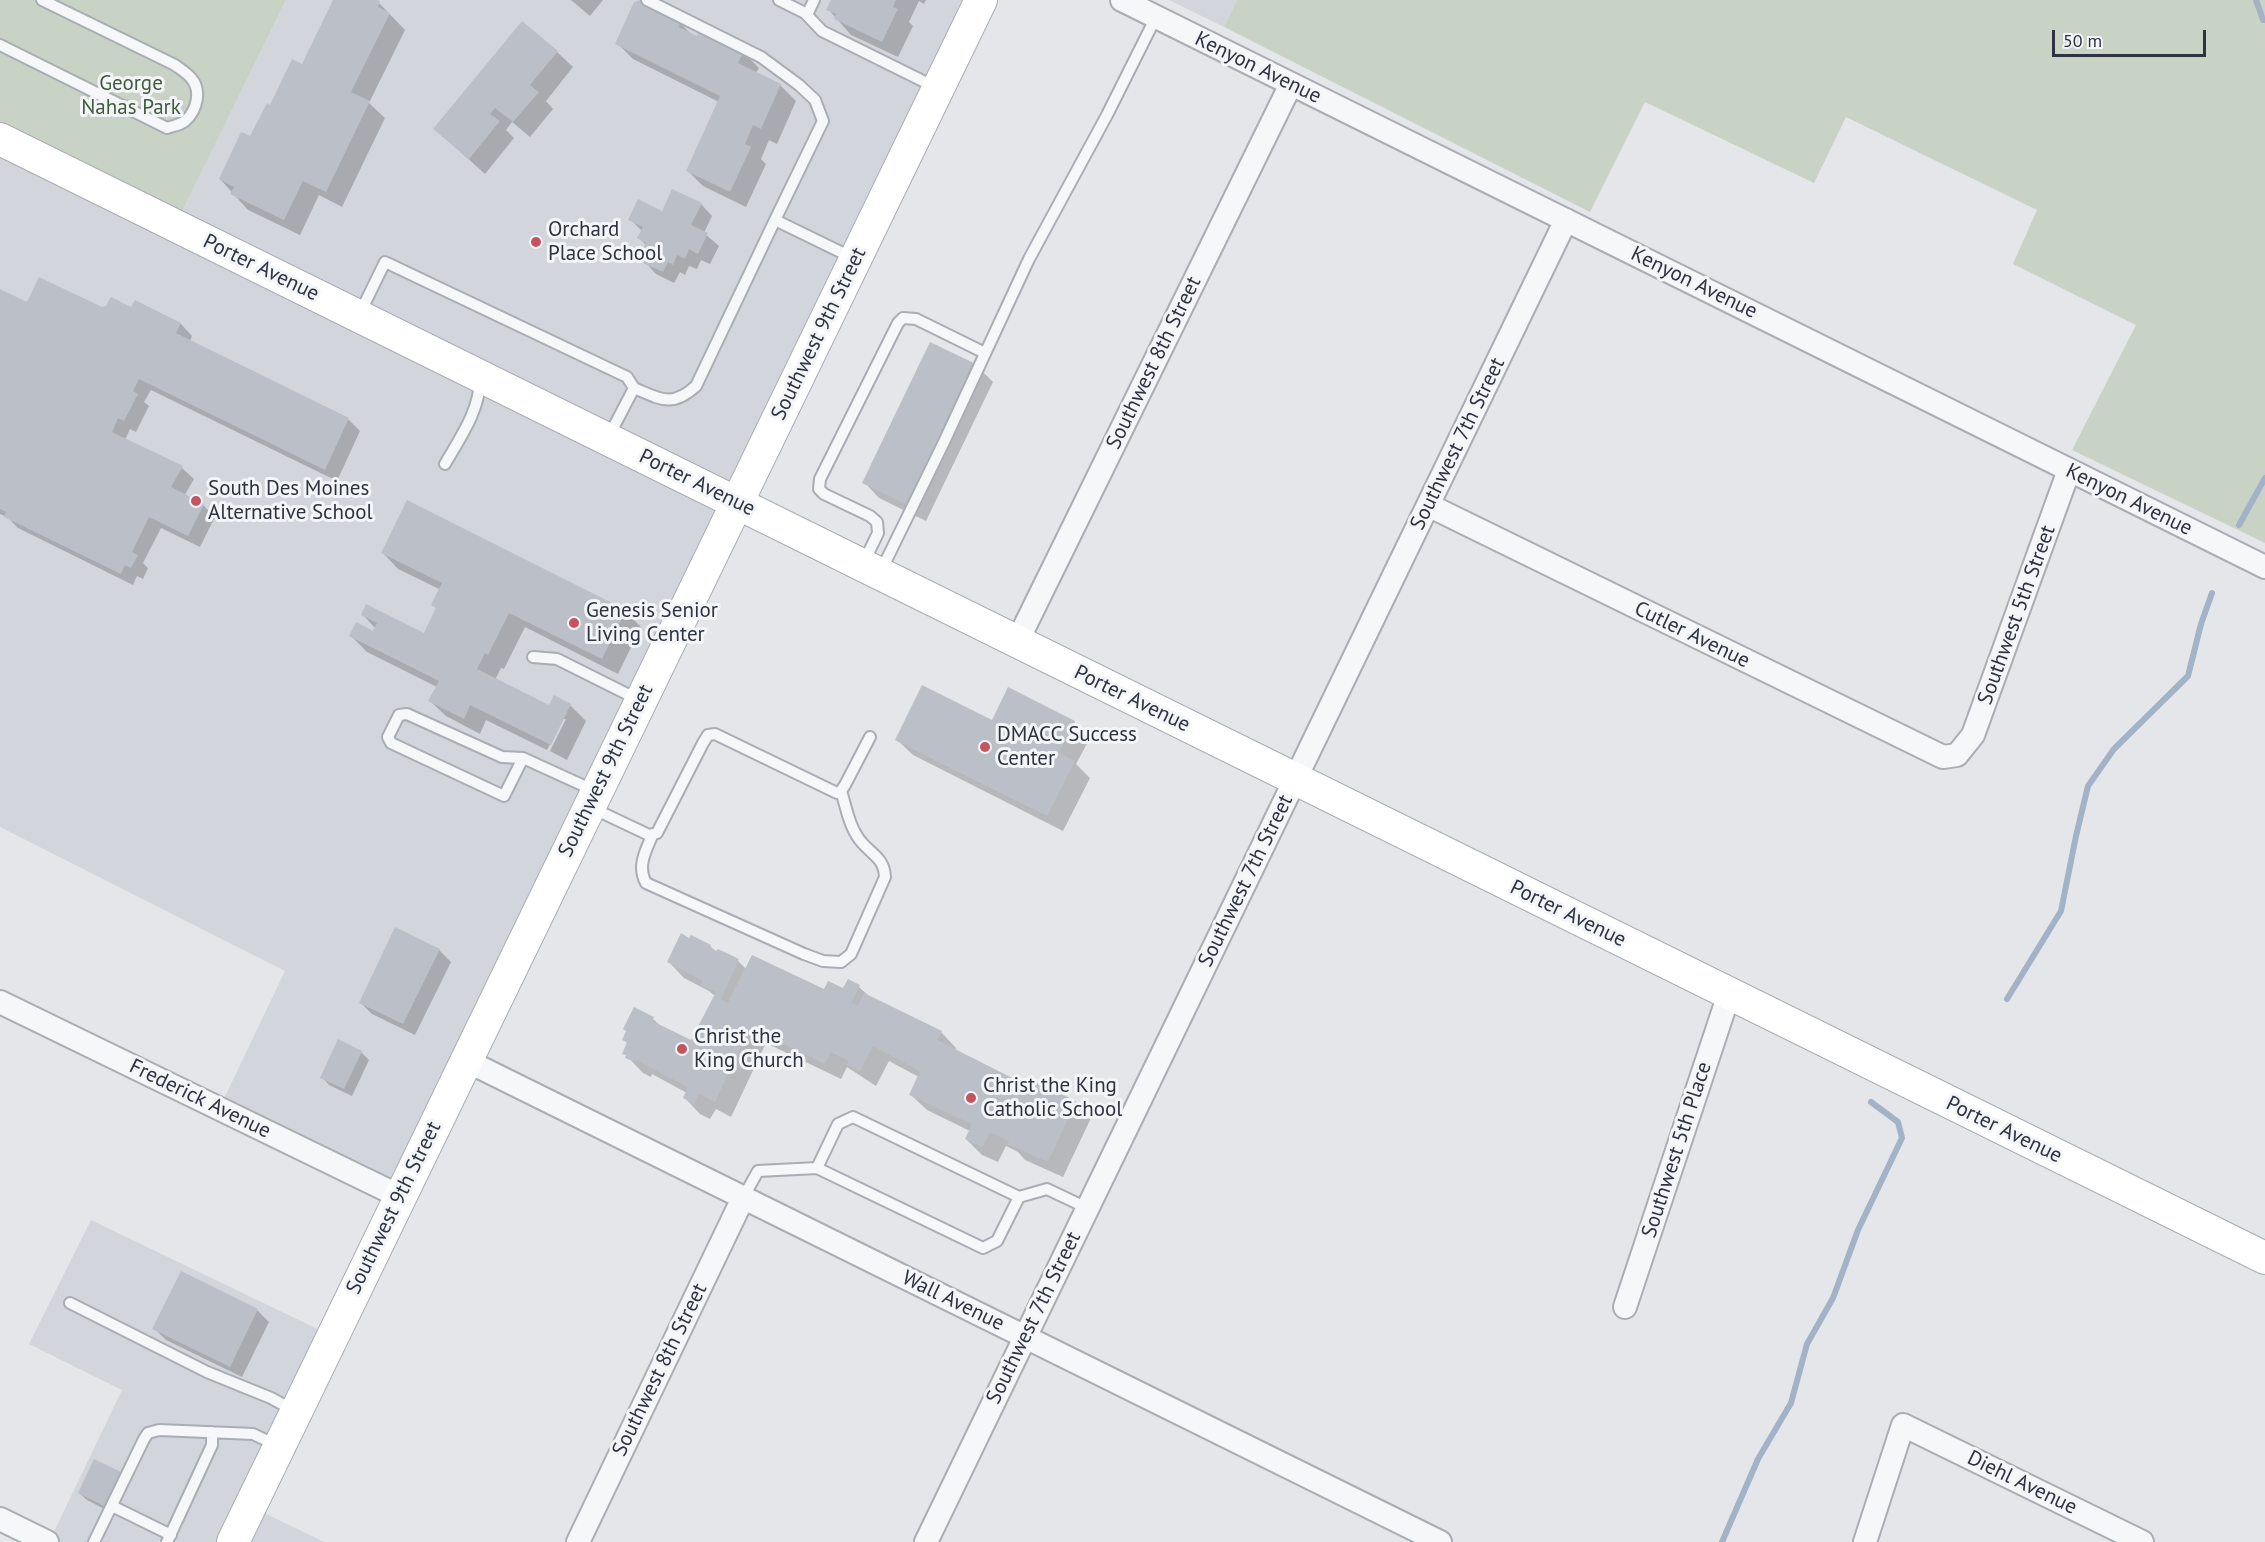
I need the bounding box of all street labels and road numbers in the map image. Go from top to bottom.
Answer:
street label: Kenyon Avenue [1191,27,1325,109]
street label: Porter Avenue [199,229,323,307]
street label: Kenyon Avenue [1627,242,1761,324]
street label: Southwest 9th Street [766,244,872,424]
street label: Southwest 8th Street [1101,273,1207,453]
street label: Southwest 7th Street [1405,354,1511,534]
street label: Porter Avenue [635,444,759,522]
street label: Kenyon Avenue [2062,459,2196,541]
street label: Southwest 5th Street [1973,522,2061,708]
street label: Cutler Avenue [1630,596,1754,674]
street label: Porter Avenue [1070,660,1194,738]
street label: Southwest 9th Street [553,681,659,861]
street label: Southwest 7th Street [1193,791,1299,971]
street label: Porter Avenue [1506,875,1630,953]
street label: Frederick Avenue [125,1054,275,1144]
street label: Southwest 5th Place [1637,1059,1717,1241]
street label: Porter Avenue [1942,1091,2066,1169]
street label: Southwest 9th Street [341,1118,447,1298]
street label: Southwest 7th Street [981,1228,1087,1408]
street label: Wall Avenue [898,1265,1008,1337]
street label: Southwest 8th Street [607,1280,713,1460]
street label: Diehl Avenue [1963,1446,2081,1520]

